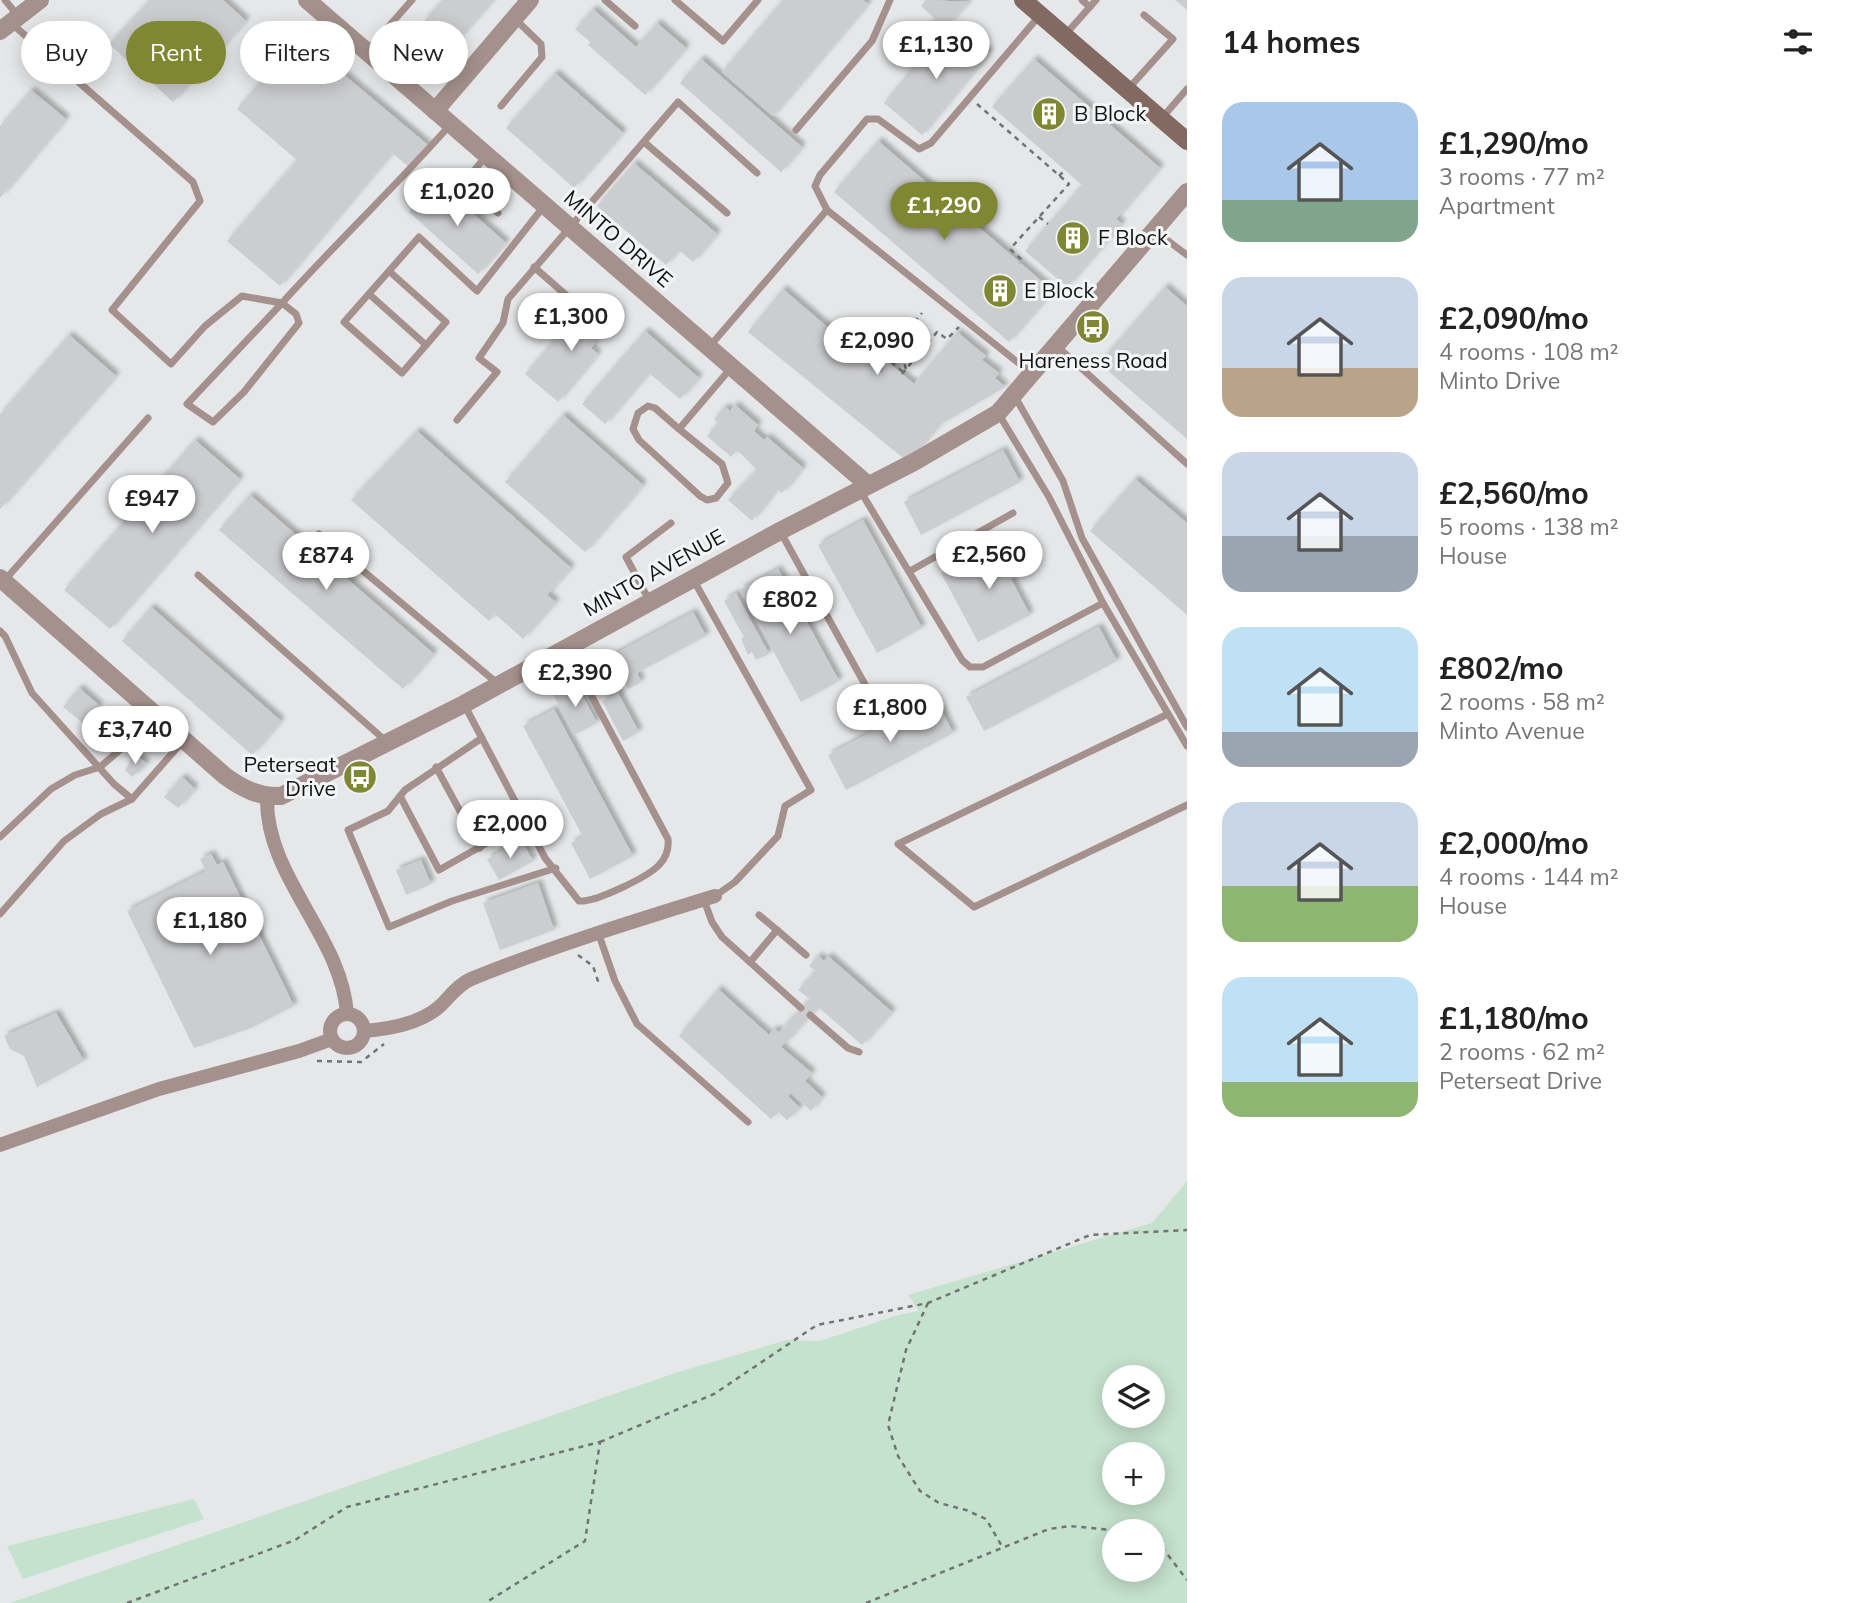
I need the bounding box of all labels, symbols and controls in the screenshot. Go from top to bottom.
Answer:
chip: Buy [21,21,112,84]
chip: Rent [126,21,226,84]
chip: Filters [240,21,355,84]
chip: New [369,21,468,84]
pin: £1,130 [879,22,993,81]
text: 14 homes [1222,23,1361,61]
icon: filters [1779,23,1817,61]
text: £1,130 [899,29,973,58]
building icon: B Block [1030,95,1068,133]
place label: B Block [1074,100,1146,126]
text: £1,290/mo [1439,124,1589,162]
icon: home [1278,130,1362,214]
text: 3 rooms · 77 m² [1439,162,1605,191]
pin: £1,020 [400,168,514,228]
text: £1,020 [420,176,494,205]
pin: £1,290 [887,182,1001,242]
street label: MINTO DRIVE [559,184,678,292]
text: £1,290 [907,190,981,219]
text: Apartment [1439,191,1555,220]
building icon: F Block [1054,219,1092,257]
place label: F Block [1098,224,1168,250]
building icon: E Block [981,272,1019,310]
place label: E Block [1024,277,1094,303]
pin: £1,300 [514,294,628,353]
text: £2,090/mo [1439,299,1589,337]
text: £1,300 [534,301,608,330]
icon: home [1278,305,1362,389]
bus stop icon: Hareness Road [1074,308,1112,346]
pin: £2,090 [820,318,934,377]
text: £2,090 [840,325,914,354]
text: 4 rooms · 108 m² [1439,337,1619,366]
place label: Hareness Road [1018,347,1168,373]
text: Minto Drive [1439,366,1560,395]
text: £2,560/mo [1439,474,1589,512]
pin: £947 [111,476,193,535]
icon: home [1278,480,1362,564]
text: £947 [124,483,180,512]
text: 5 rooms · 138 m² [1439,512,1619,541]
street label: MINTO AVENUE [578,523,729,622]
pin: £874 [285,532,367,592]
pin: £2,560 [932,532,1046,591]
text: £2,560 [952,539,1026,568]
text: £874 [298,540,354,569]
text: House [1439,541,1507,570]
pin: £802 [749,576,831,636]
text: £802 [762,584,818,613]
text: £802/mo [1439,649,1563,687]
pin: £2,390 [518,650,632,709]
icon: home [1278,655,1362,739]
text: £2,390 [538,657,612,686]
pin: £1,800 [833,684,947,744]
text: 2 rooms · 58 m² [1439,687,1605,716]
text: £1,800 [853,692,927,721]
pin: £3,740 [78,706,192,766]
text: £3,740 [98,714,172,743]
text: Minto Avenue [1439,716,1585,745]
place label: Peterseat Drive [243,751,336,801]
bus stop icon: Peterseat Drive [341,758,379,796]
pin: £2,000 [453,800,567,860]
text: £2,000 [473,808,547,837]
text: £2,000/mo [1439,824,1589,862]
icon: home [1278,830,1362,914]
text: 4 rooms · 144 m² [1439,862,1619,891]
text: House [1439,891,1507,920]
pin: £1,180 [153,898,267,957]
text: £1,180 [173,905,247,934]
text: £1,180/mo [1439,999,1589,1037]
icon: home [1278,1005,1362,1089]
text: 2 rooms · 62 m² [1439,1037,1605,1066]
text: Peterseat Drive [1439,1066,1602,1095]
map controls [1102,1365,1165,1582]
button: layers [1102,1365,1165,1428]
button: + [1102,1442,1165,1505]
button: − [1102,1519,1165,1582]

